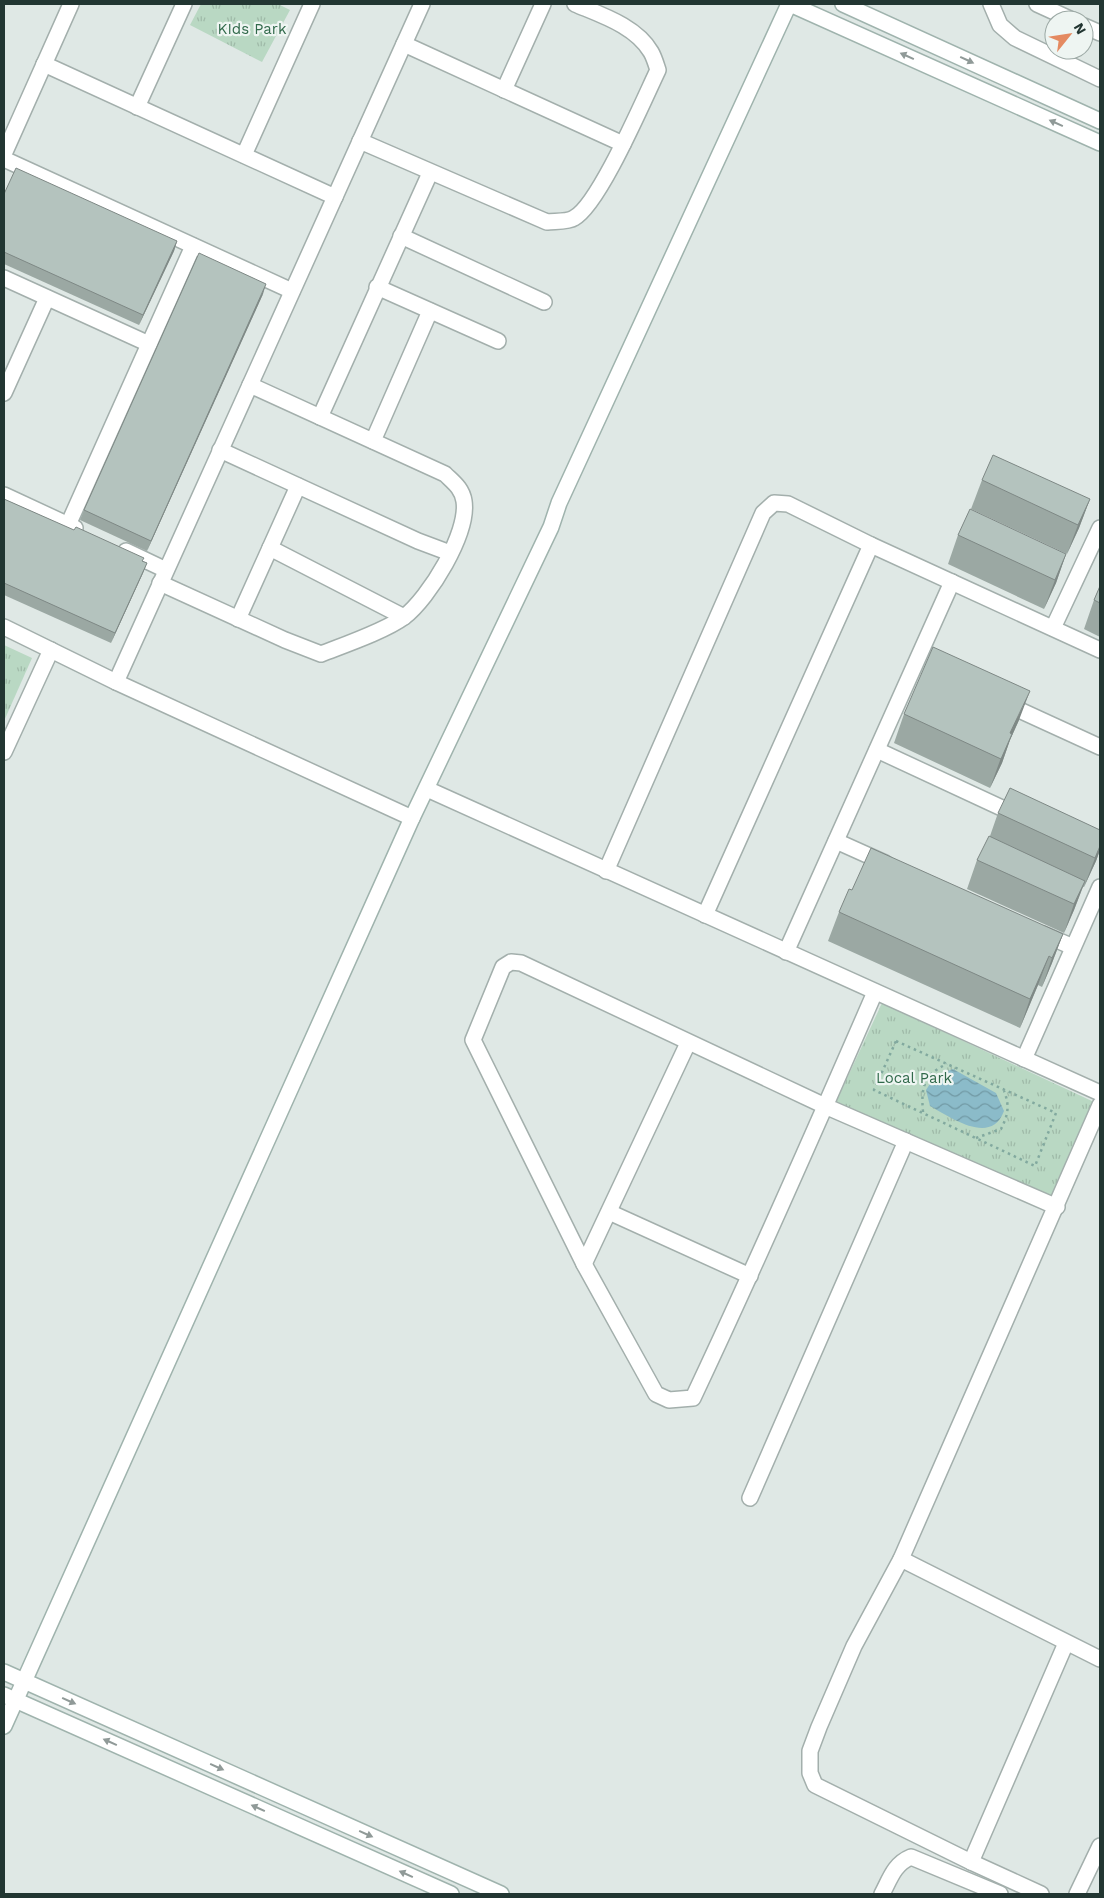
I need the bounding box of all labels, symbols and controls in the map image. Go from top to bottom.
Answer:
north arrow [1044,10,1094,60]
park label: KIds Park [218,20,287,38]
text: N [1071,20,1090,37]
one-way arrow [900,52,914,60]
one-way arrow [960,57,974,65]
one-way arrow [1049,118,1063,126]
park label: Local Park [876,1069,953,1087]
one-way arrow [62,1698,76,1706]
one-way arrow [103,1738,117,1746]
one-way arrow [210,1764,224,1772]
one-way arrow [251,1804,265,1812]
one-way arrow [359,1830,373,1838]
one-way arrow [399,1870,413,1878]

